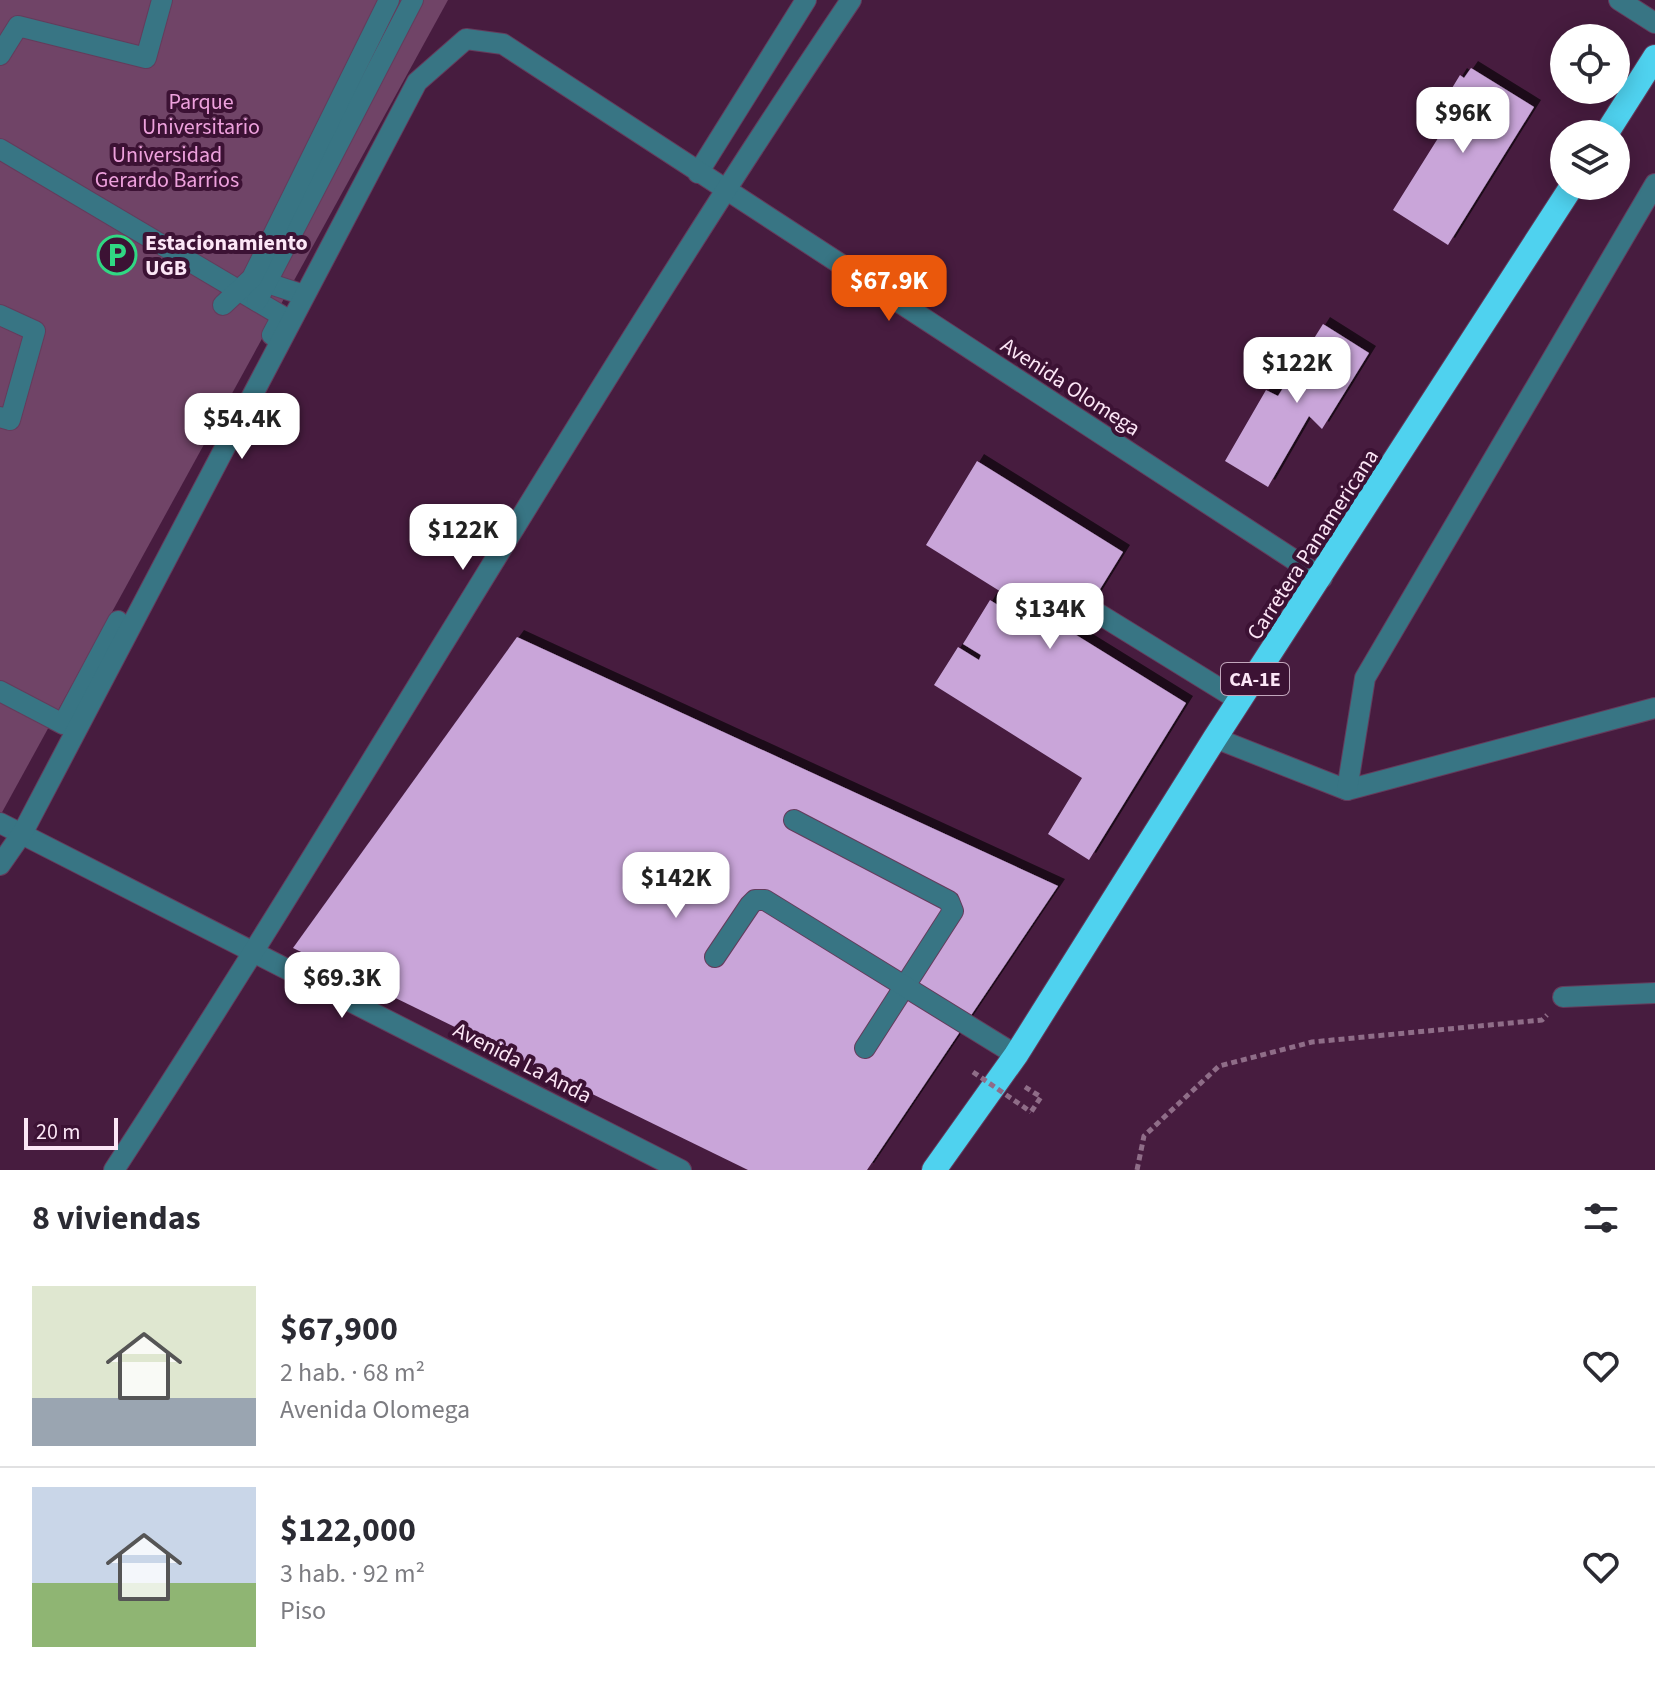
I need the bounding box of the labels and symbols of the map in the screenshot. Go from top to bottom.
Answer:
park label: Parque Universitario [142,86,260,143]
pin: $96K [1416,87,1510,155]
park label: Universidad Gerardo Barrios [95,139,239,196]
place label: Estacionamiento UGB [145,227,308,284]
parking icon: Estacionamiento UGB [96,234,138,276]
pin: $67.9K [824,255,954,323]
street label: Avenida Olomega [994,330,1147,444]
pin: $122K [1241,337,1353,405]
pin: $54.4K [177,393,307,461]
street label: Carretera Panamericana [1239,443,1387,646]
pin: $122K [407,504,519,572]
pin: $134K [994,583,1106,651]
road number: CA-1E [1221,663,1289,695]
pin: $142K [620,852,732,920]
pin: $69.3K [277,952,407,1020]
street label: Avenida La Anda [448,1014,597,1112]
scale bar [24,1114,118,1150]

